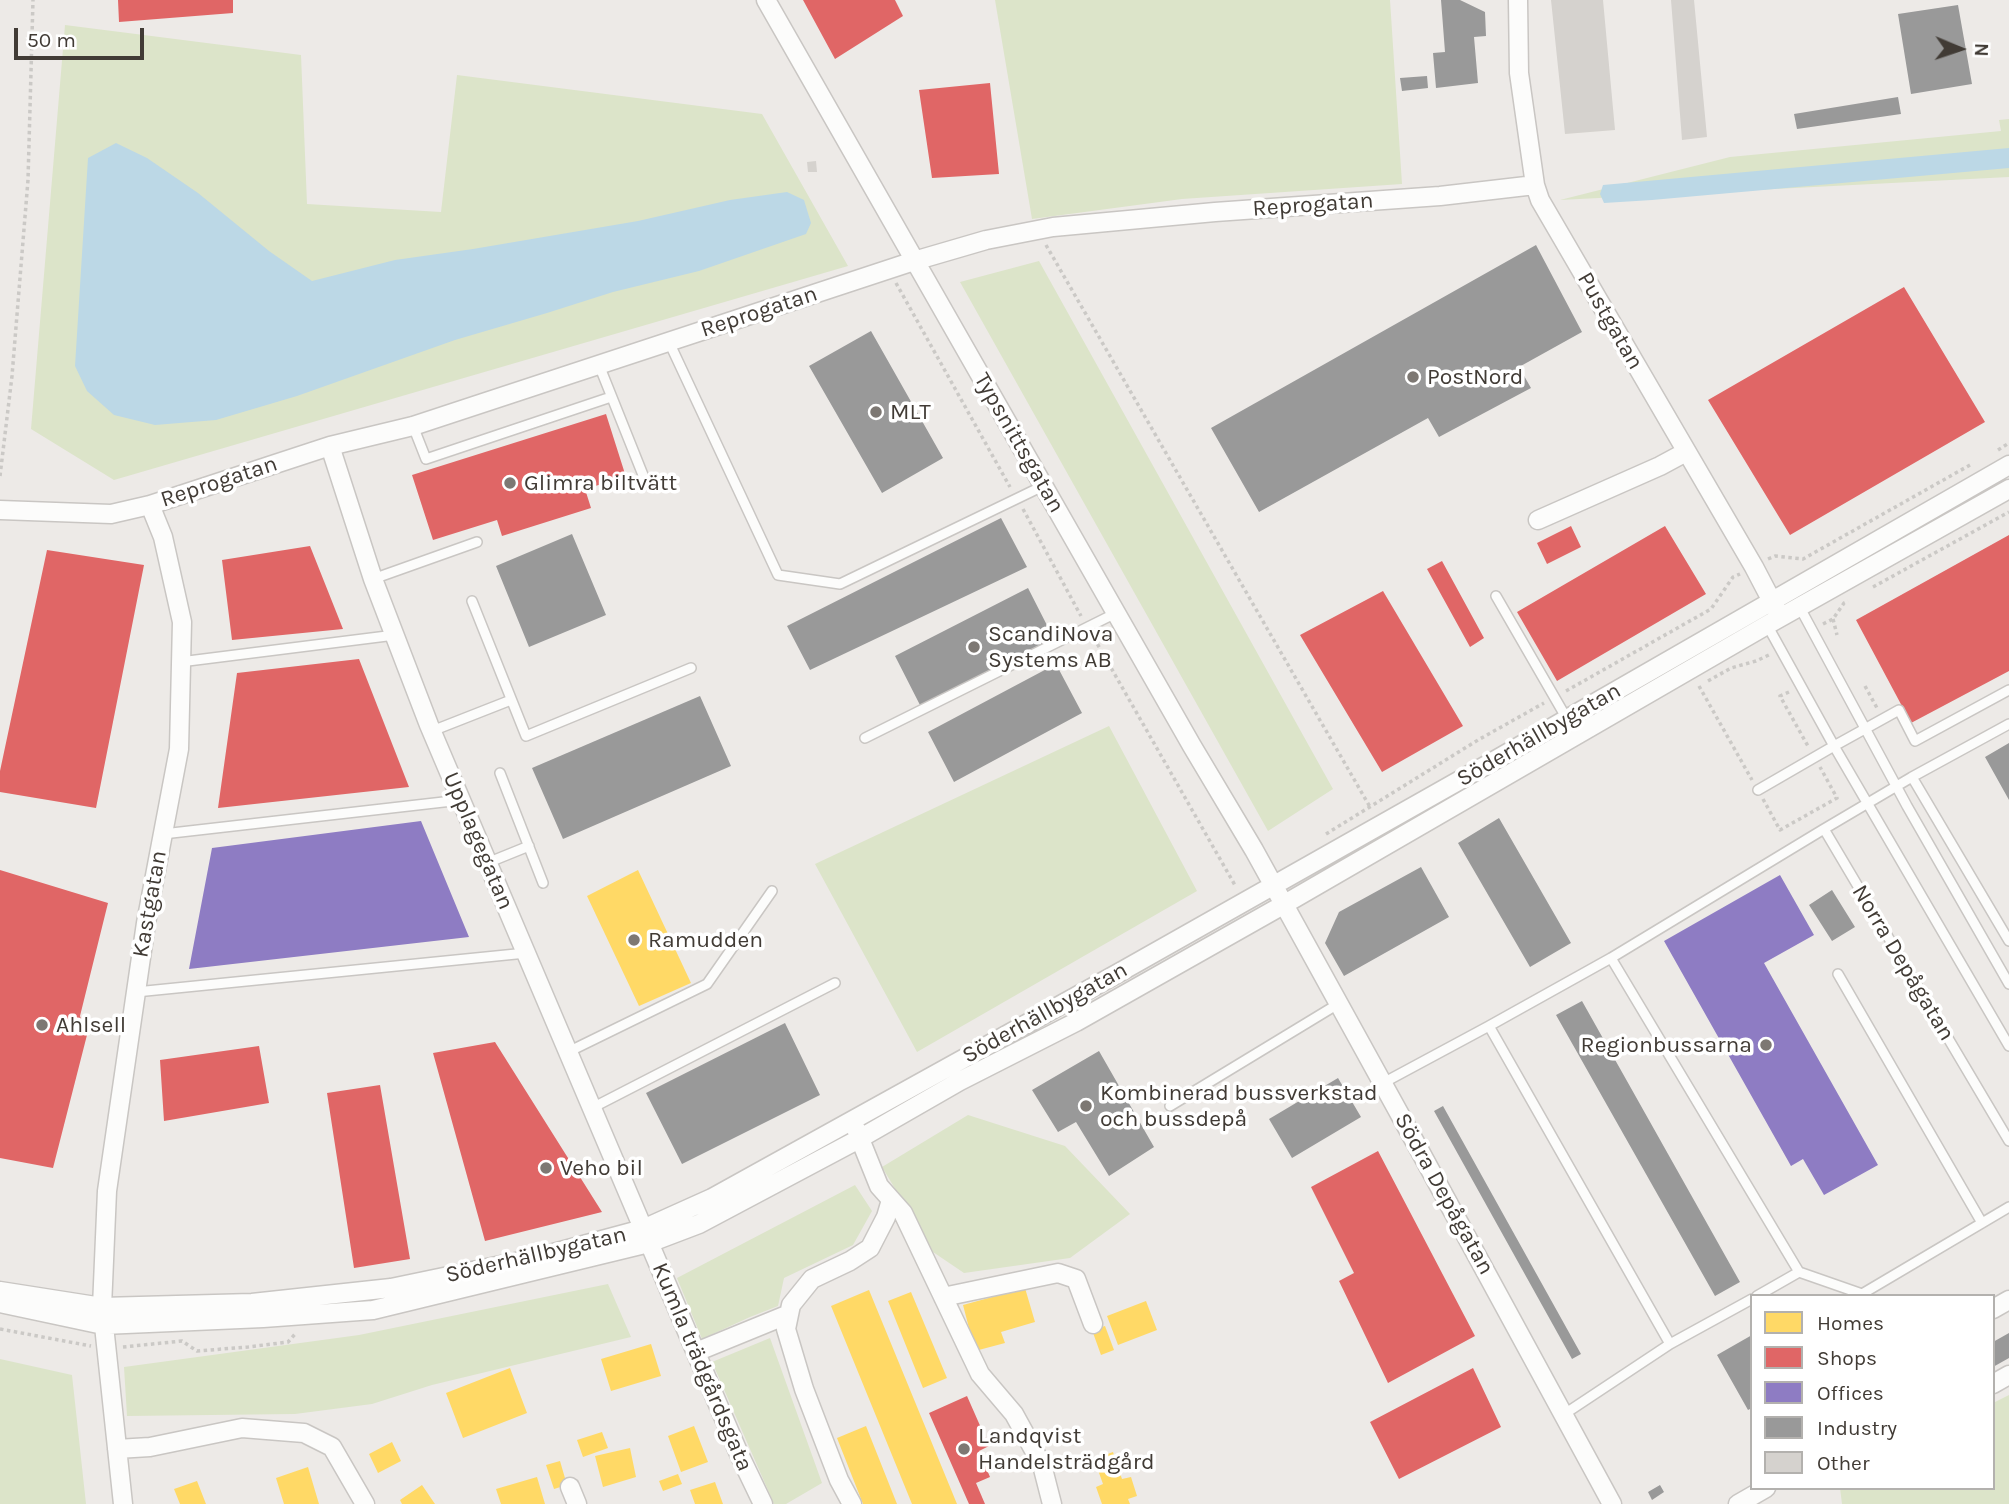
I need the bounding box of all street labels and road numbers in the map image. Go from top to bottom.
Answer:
street label: Reprogatan [1252,187,1374,223]
street label: Pustgatan [1571,267,1649,375]
street label: Reprogatan [697,280,821,344]
street label: Typsnittsgatan [968,368,1070,518]
street label: Reprogatan [157,450,281,514]
street label: Söderhällbygatan [1452,677,1626,793]
street label: Upplagegatan [437,768,519,914]
street label: Kastgatan [127,848,173,960]
street label: Norra Depågatan [1846,880,1960,1046]
street label: Söderhällbygatan [958,956,1132,1070]
street label: Södra Depågatan [1388,1108,1500,1280]
street label: Söderhällbygatan [443,1221,629,1289]
street label: Kumla trädgårdsgata [646,1259,758,1475]

